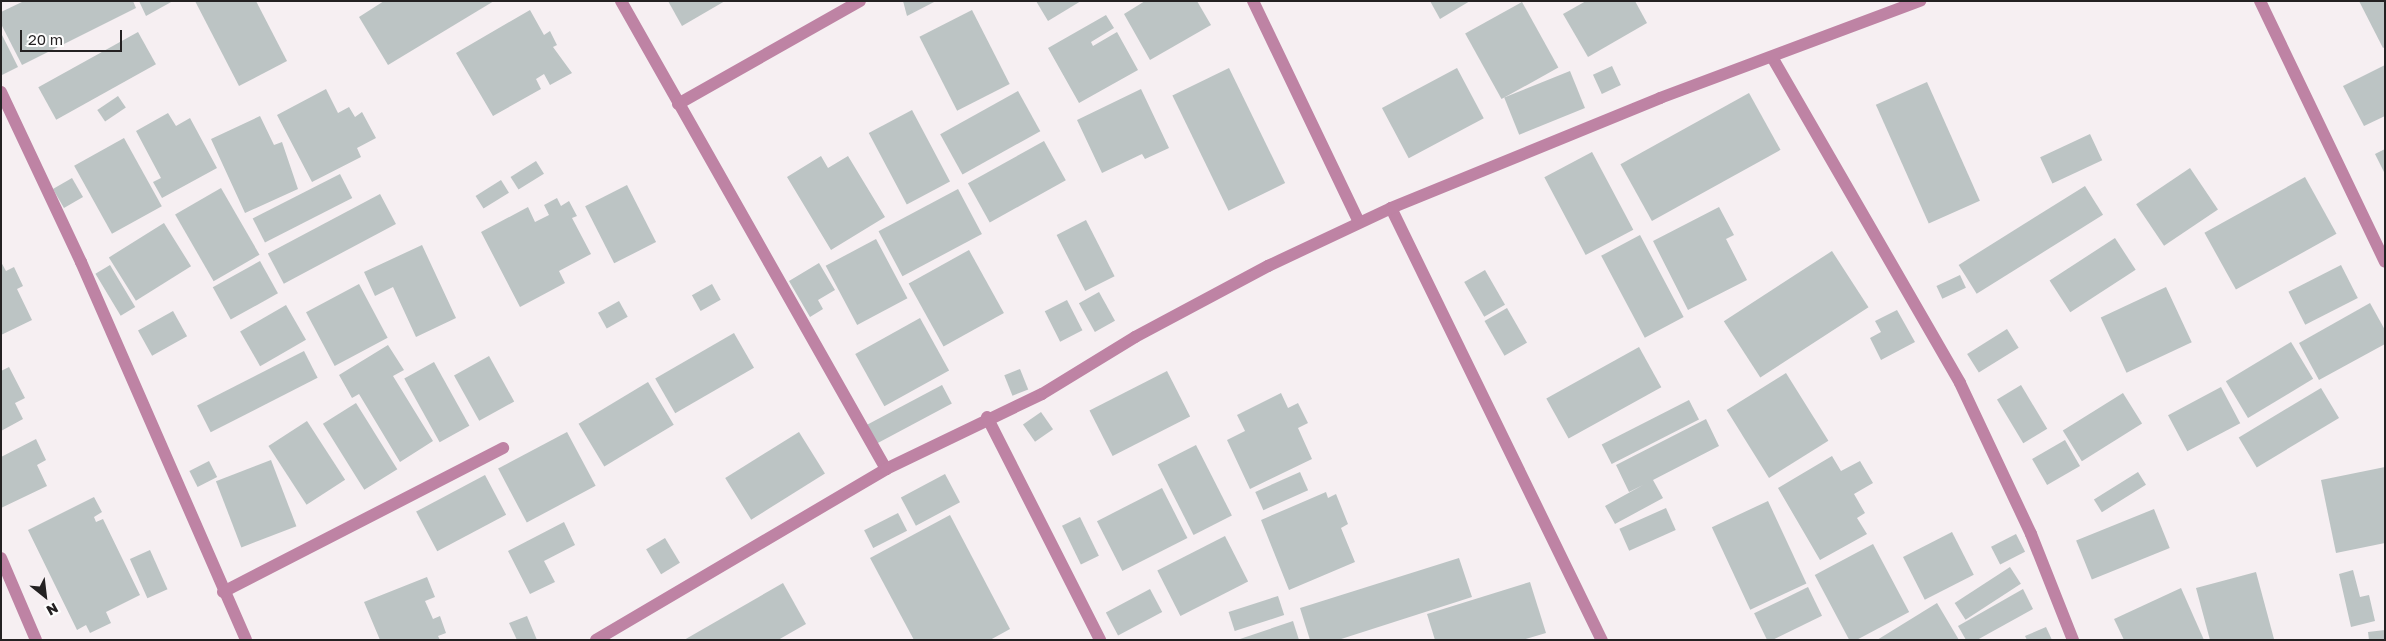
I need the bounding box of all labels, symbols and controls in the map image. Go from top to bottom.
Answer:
scale bar [22,20,125,52]
text: 20 m [28,30,63,48]
north arrow [20,571,70,621]
text: N [44,600,61,620]

